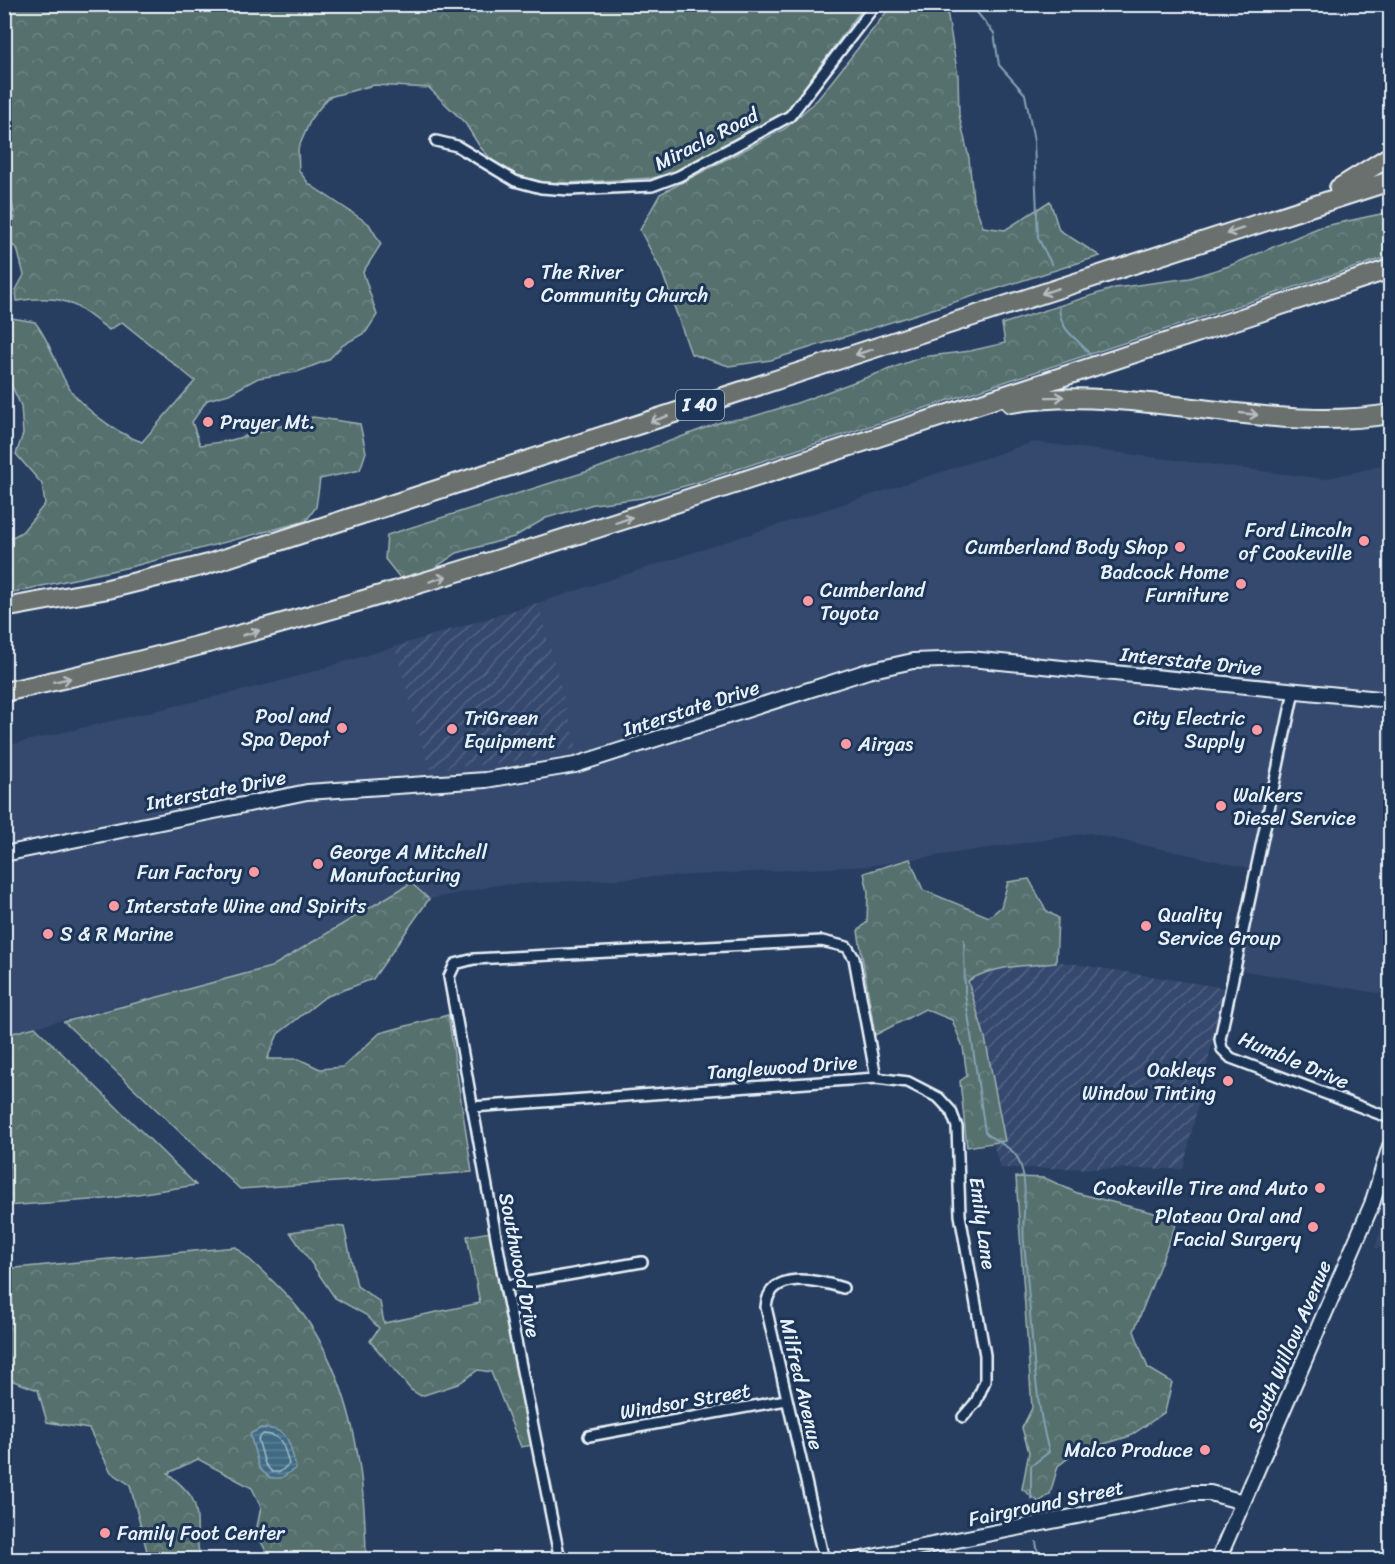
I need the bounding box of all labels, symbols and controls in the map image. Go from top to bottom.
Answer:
street label: Miracle Road [648,97,766,181]
one-way arrow [1226,226,1245,237]
place label: The River Community Church [541,255,708,313]
marker: The River Community Church [522,276,536,290]
one-way arrow [1041,287,1060,298]
one-way arrow [855,347,874,358]
road number: I 40 [676,390,724,420]
one-way arrow [1045,391,1065,403]
place label: Prayer Mt. [220,405,316,440]
one-way arrow [1239,409,1259,420]
one-way arrow [650,414,669,425]
marker: Prayer Mt. [201,415,215,429]
place label: Ford Lincoln of Cookeville [1238,513,1352,571]
one-way arrow [614,514,633,525]
place label: Cumberland Body Shop [965,530,1168,565]
marker: Ford Lincoln of Cookeville [1357,534,1371,548]
marker: Cumberland Body Shop [1173,540,1187,554]
place label: Badcock Home Furniture [1100,555,1229,613]
one-way arrow [428,573,447,584]
place label: Cumberland Toyota [820,573,926,631]
marker: Badcock Home Furniture [1234,577,1248,591]
marker: Cumberland Toyota [801,594,815,608]
one-way arrow [241,627,260,639]
street label: Interstate Drive [1117,637,1263,686]
street label: Interstate Drive [617,670,764,747]
one-way arrow [51,674,71,685]
place label: Pool and Spa Depot [241,699,331,757]
place label: TriGreen Equipment [464,701,556,759]
place label: City Electric Supply [1133,701,1246,759]
marker: Pool and Spa Depot [335,721,349,735]
marker: TriGreen Equipment [445,722,459,736]
marker: City Electric Supply [1250,723,1264,737]
place label: Airgas [857,727,914,762]
marker: Airgas [839,737,853,751]
street label: Interstate Drive [142,760,289,821]
place label: Walkers Diesel Service [1233,778,1356,836]
marker: Walkers Diesel Service [1214,799,1228,813]
place label: George A Mitchell Manufacturing [330,835,488,893]
place label: Fun Factory [137,855,243,890]
marker: George A Mitchell Manufacturing [311,857,325,871]
marker: Fun Factory [247,865,261,879]
place label: Interstate Wine and Spirits [125,889,367,924]
place label: Quality Service Group [1158,898,1281,956]
marker: Interstate Wine and Spirits [107,899,121,913]
place label: S & R Marine [60,917,174,952]
marker: Quality Service Group [1139,919,1153,933]
marker: S & R Marine [41,927,55,941]
street label: Humble Drive [1233,1021,1355,1100]
street label: Tanglewood Drive [706,1045,859,1090]
place label: Oakleys Window Tinting [1082,1053,1217,1111]
marker: Oakleys Window Tinting [1221,1074,1235,1088]
place label: Cookeville Tire and Auto [1094,1171,1308,1206]
street label: Emily Lane [959,1175,1006,1272]
marker: Cookeville Tire and Auto [1313,1181,1327,1195]
street label: Southwood Drive [488,1190,551,1341]
place label: Plateau Oral and Facial Surgery [1155,1199,1302,1257]
marker: Plateau Oral and Facial Surgery [1306,1220,1320,1234]
street label: South Willow Avenue [1237,1255,1342,1438]
street label: Milfred Avenue [769,1315,834,1454]
street label: Windsor Street [617,1373,753,1430]
place label: Malco Produce [1064,1433,1193,1468]
marker: Malco Produce [1198,1443,1212,1457]
street label: Fairground Street [965,1470,1127,1537]
place label: Family Foot Center [117,1516,286,1551]
marker: Family Foot Center [98,1526,112,1540]

